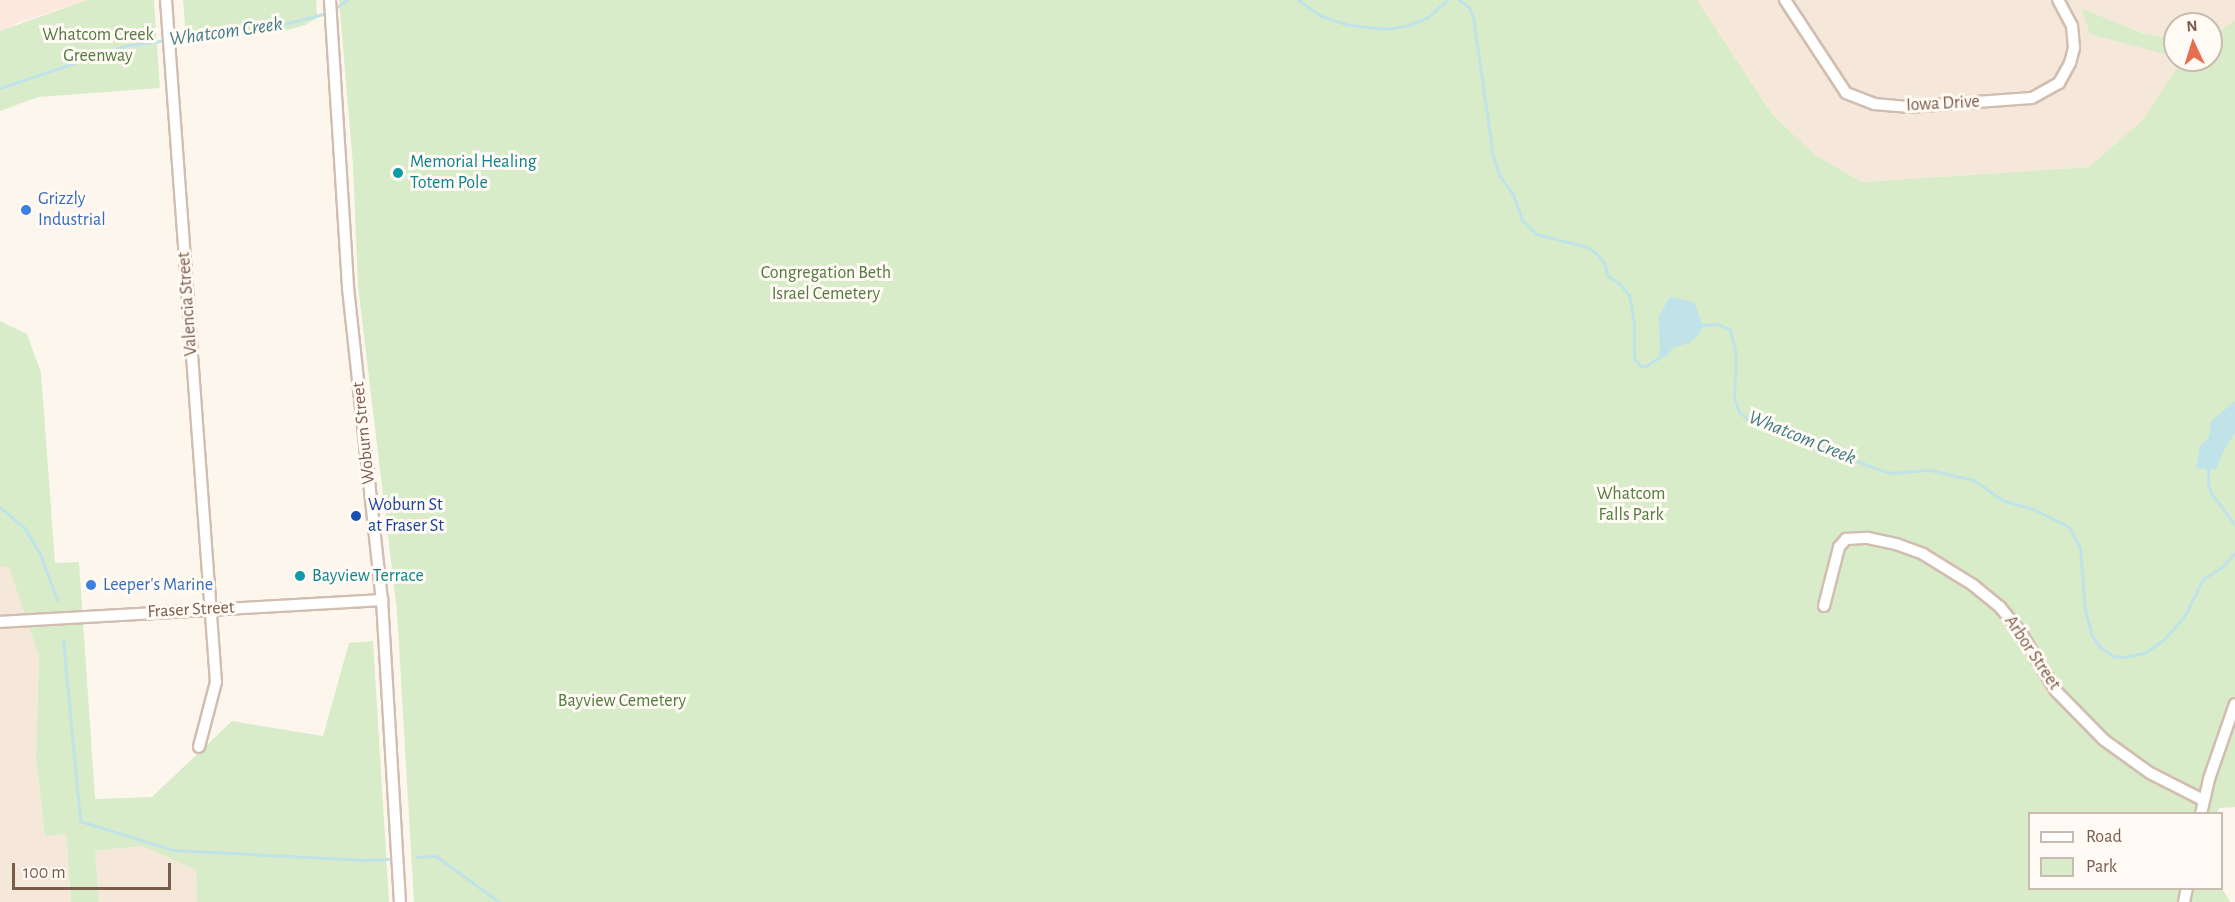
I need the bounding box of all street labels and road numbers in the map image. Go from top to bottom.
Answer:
street label: Iowa Drive [1906,91,1980,117]
street label: Valencia Street [174,251,202,357]
street label: Woburn Street [348,381,380,485]
street label: Fraser Street [147,597,235,623]
street label: Arbor Street [1999,612,2065,694]

